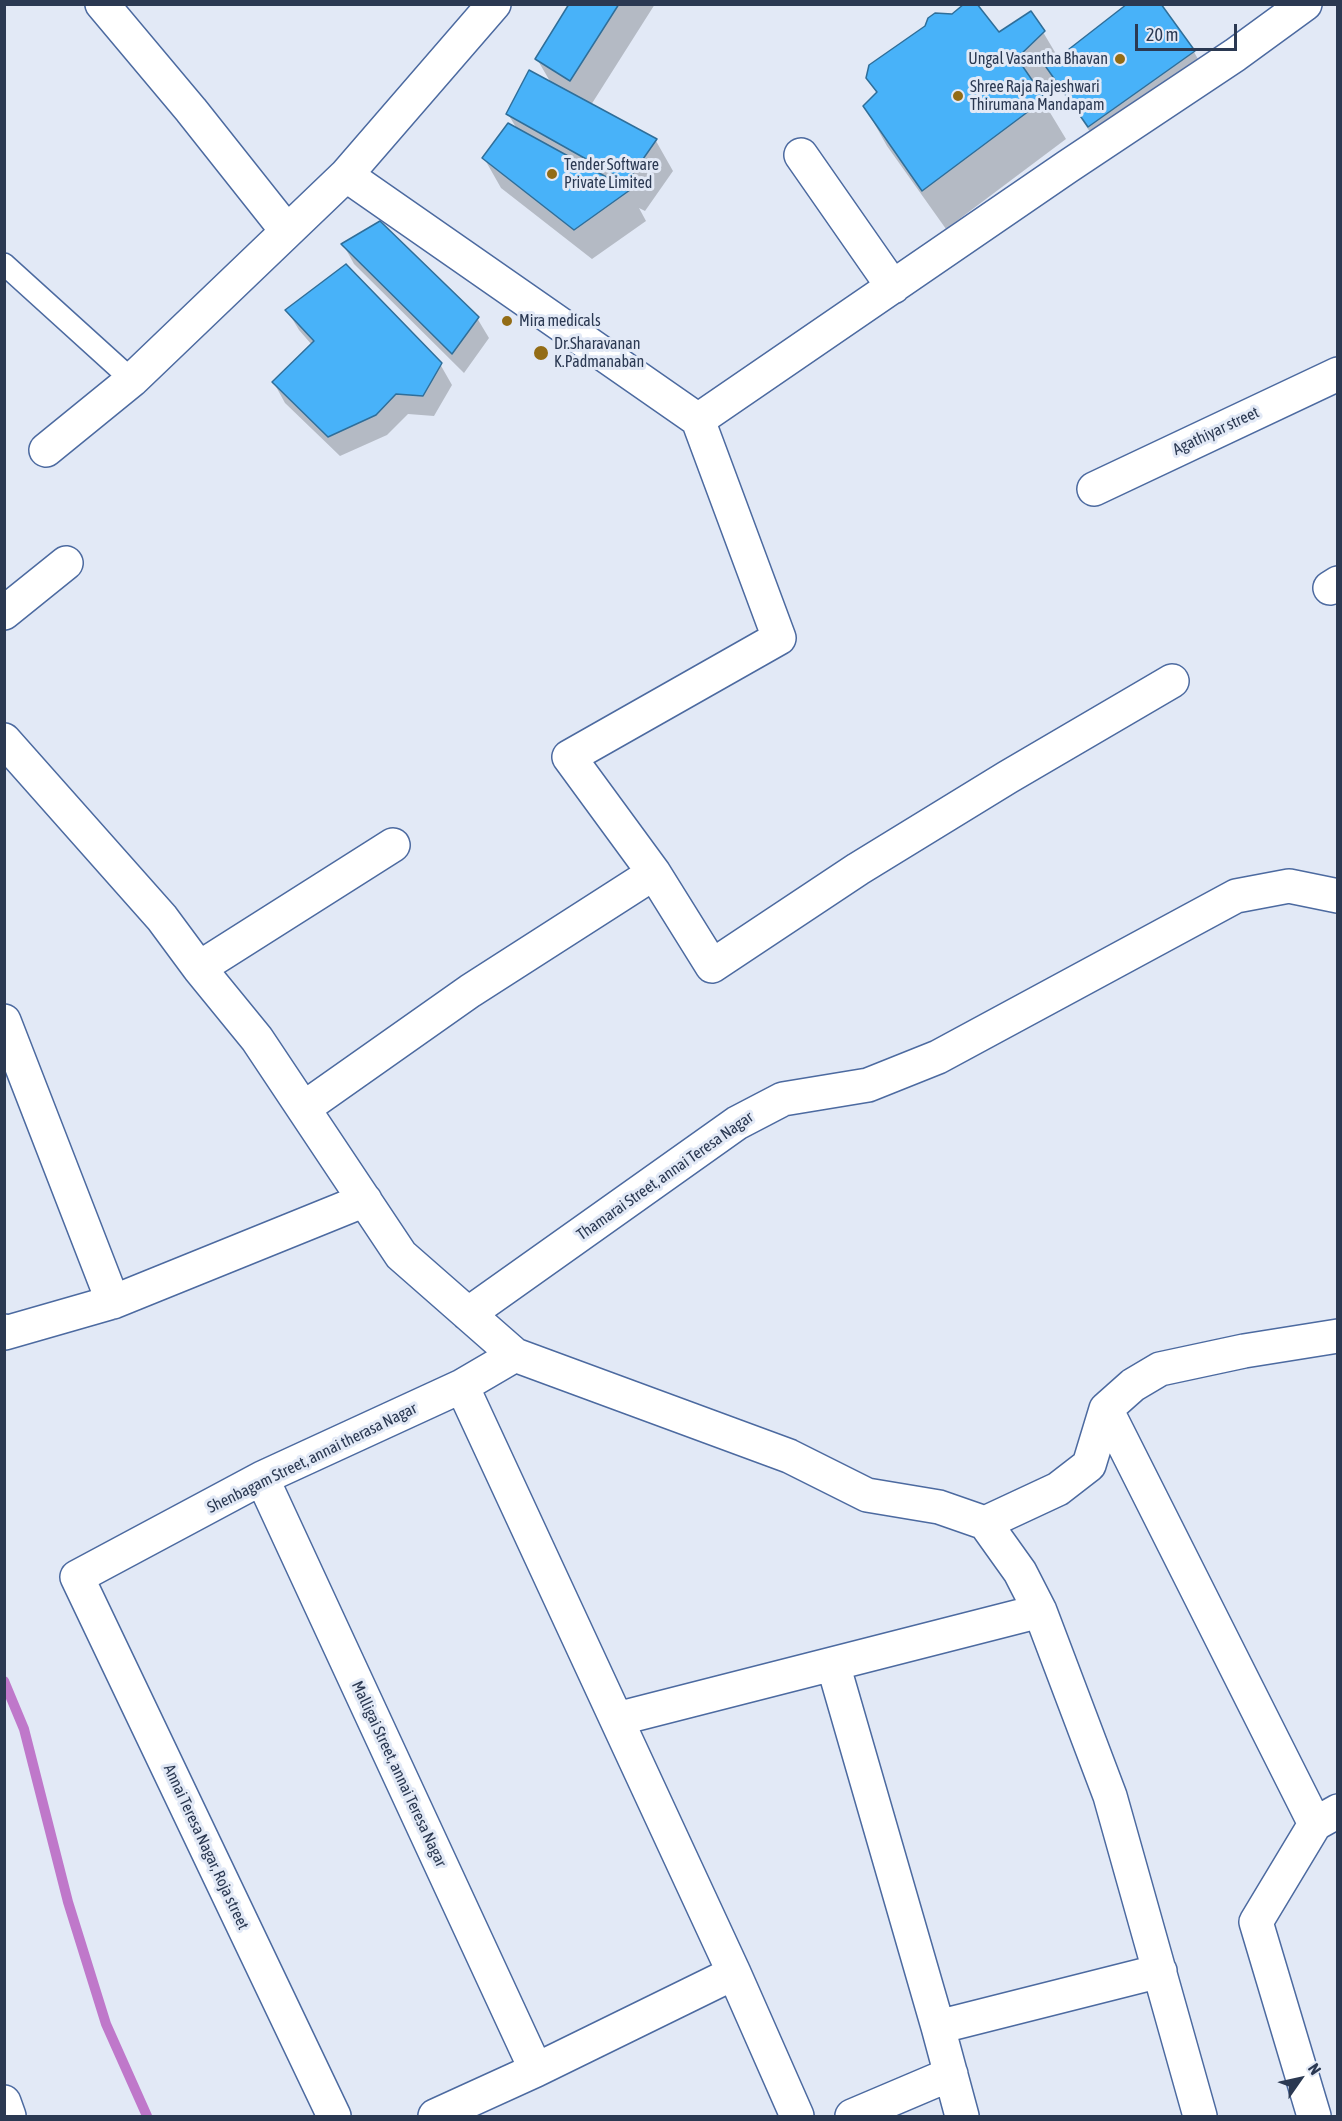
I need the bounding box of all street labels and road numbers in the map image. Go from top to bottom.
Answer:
street label: Agathiyar street [1170,403,1262,459]
street label: Thamarai Street, annai Teresa Nagar [573,1108,757,1244]
street label: Shenbagam Street, annai therasa Nagar [204,1399,420,1517]
street label: Malligai Street, annai Teresa Nagar [347,1678,451,1870]
street label: Annai Teresa Nagar, Roja street [159,1761,253,1933]

